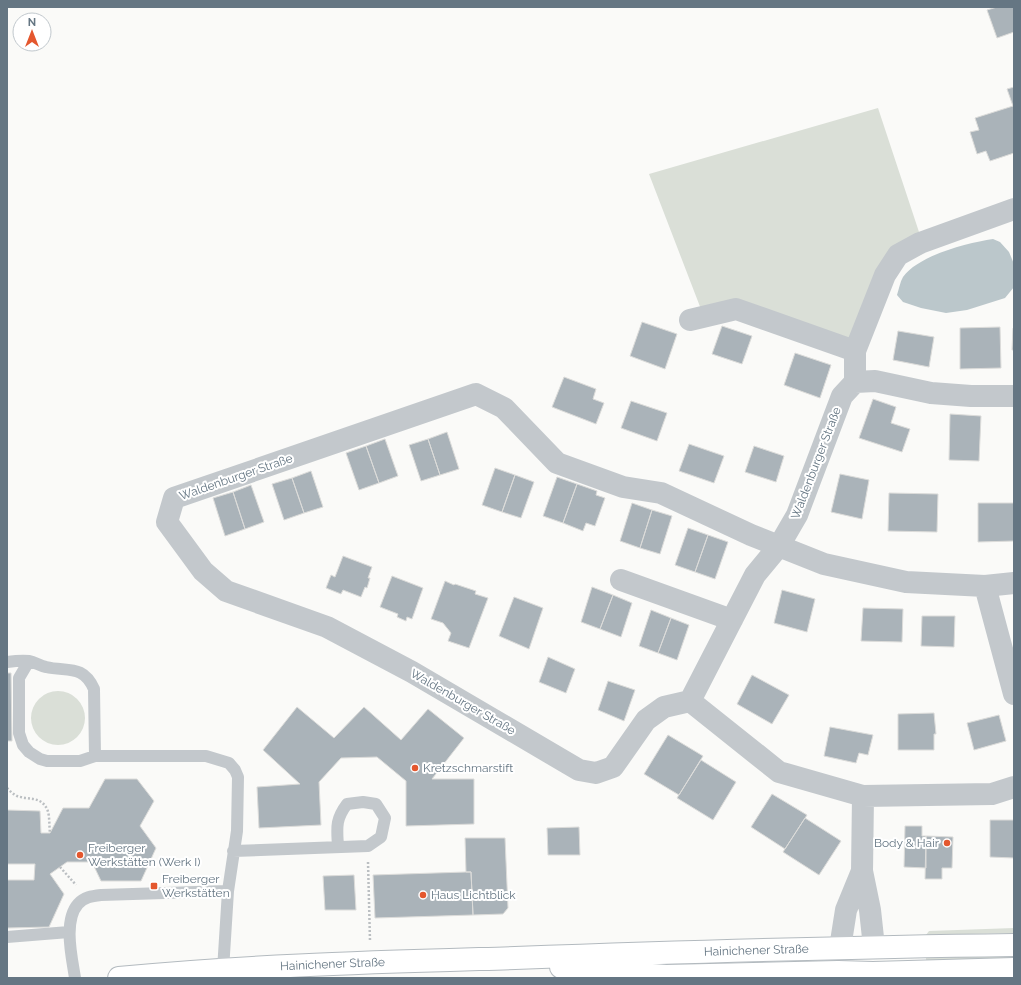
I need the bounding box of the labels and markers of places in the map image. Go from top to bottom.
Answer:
place label: Kretzschmarstift [423,761,513,775]
marker: Kretzschmarstift [410,763,420,773]
place label: Body & Hair [874,836,940,850]
marker: Body & Hair [942,838,952,848]
place label: Freiberger Werkstätten (Werk I) [88,841,201,869]
marker: Freiberger Werkstätten (Werk I) [75,850,85,860]
place label: Freiberger Werkstätten [162,872,230,900]
marker: Freiberger Werkstätten [149,881,159,891]
place label: Haus Lichtblick [431,888,516,902]
marker: Haus Lichtblick [418,890,428,900]

